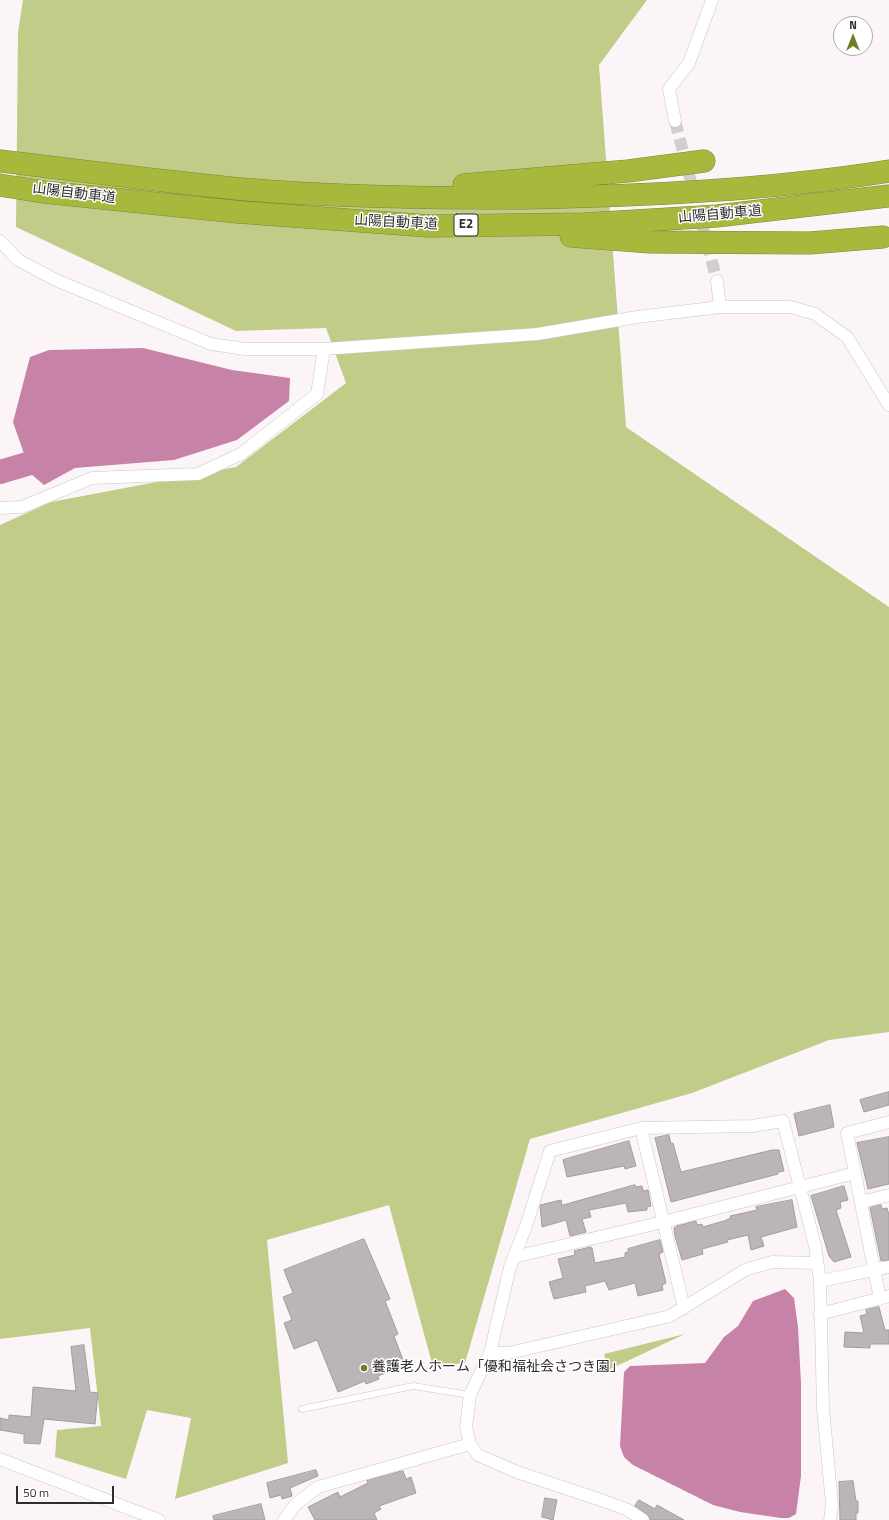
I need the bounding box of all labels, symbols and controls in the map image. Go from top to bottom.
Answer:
north arrow [833,16,873,56]
text: N [849,17,857,33]
street label: 山陽自動車道 [31,181,117,207]
street label: 山陽自動車道 [677,203,763,227]
street label: 山陽自動車道 [354,212,438,234]
road number: E2 [454,214,478,236]
place label: 養護老人ホーム「優和福祉会さつき園」 [372,1360,624,1376]
marker: 養護老人ホーム「優和福祉会さつき園」 [359,1363,369,1373]
scale bar [18,1478,116,1504]
text: 50 m [23,1483,49,1502]

